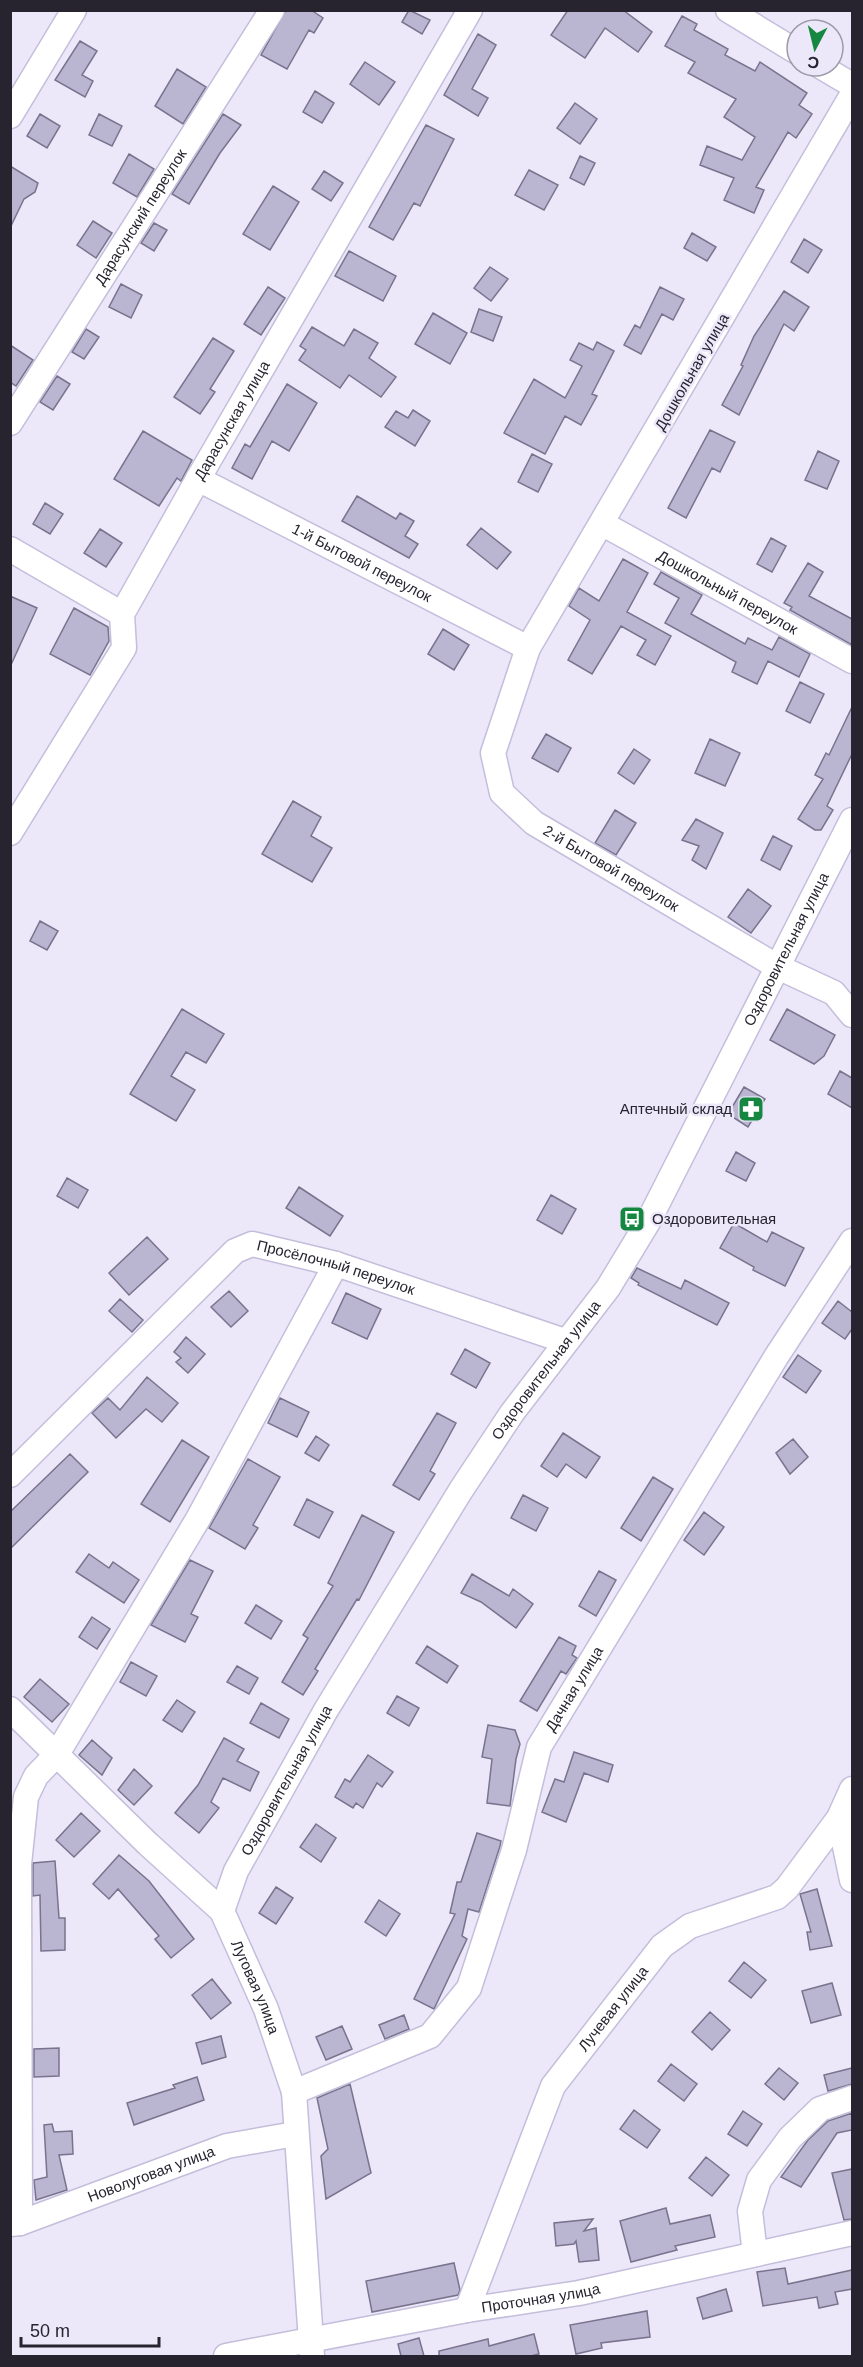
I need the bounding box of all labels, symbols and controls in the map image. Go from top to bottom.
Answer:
north arrow [785,18,845,78]
text: С [806,53,820,72]
street label: Дарасунский переулок [91,145,190,288]
street label: Дошкольная улица [651,310,732,433]
street label: Дарасунская улица [190,357,273,483]
street label: 1-й Бытовой переулок [289,520,435,605]
street label: Дошкольный переулок [654,547,801,638]
street label: 2-й Бытовой переулок [541,822,682,915]
street label: Оздоровительная улица [740,869,832,1029]
pharmacy icon: Аптечный склад [736,1094,766,1124]
place label: Аптечный склад [620,1100,732,1117]
bus stop icon: Оздоровительная [617,1204,647,1234]
place label: Оздоровительная [652,1210,776,1227]
street label: Просёлочный переулок [255,1236,418,1298]
street label: Оздоровительная улица [488,1296,604,1443]
street label: Дачная улица [542,1643,606,1734]
street label: Оздоровительная улица [237,1702,335,1859]
street label: Луговая улица [228,1937,283,2037]
street label: Лучевая улица [574,1962,652,2054]
street label: Новолуговая улица [85,2142,218,2205]
street label: Проточная улица [480,2279,602,2316]
scale bar [21,2310,159,2348]
text: 50 m [30,2321,70,2341]

